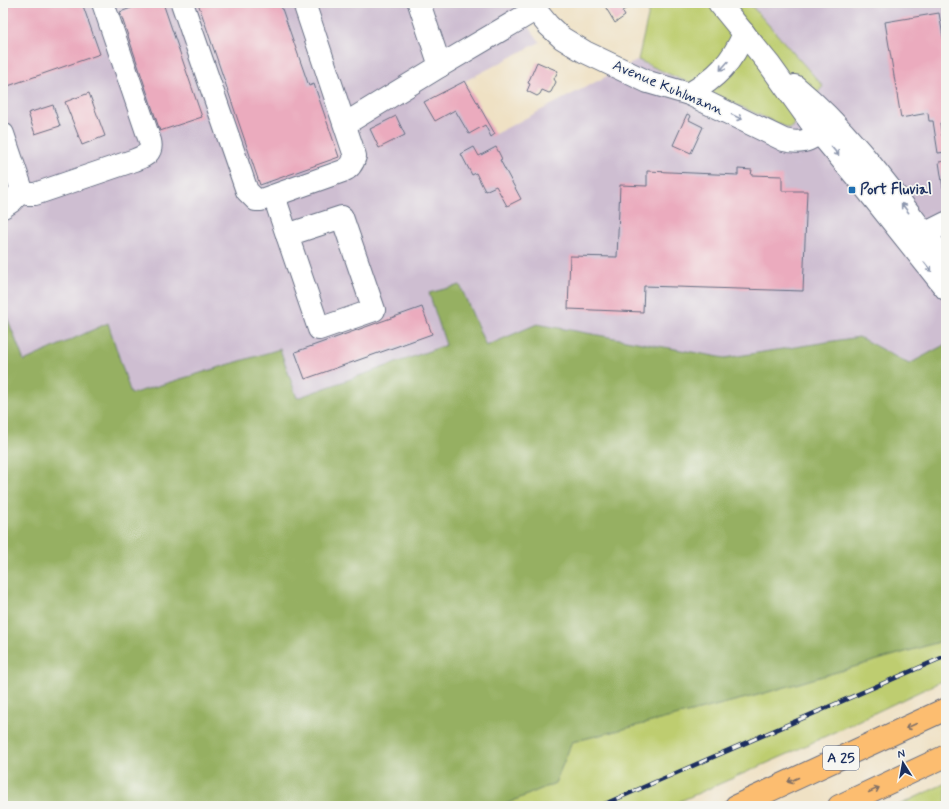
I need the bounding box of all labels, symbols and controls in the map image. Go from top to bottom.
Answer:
street label: Avenue Kuhlmann [610,56,727,120]
one-way arrow [720,61,729,72]
one-way arrow [730,114,742,121]
one-way arrow [830,146,839,157]
place label: Port Fluvial [860,180,932,200]
marker: Port Fluvial [847,185,857,195]
one-way arrow [900,203,909,214]
one-way arrow [924,261,933,272]
one-way arrow [905,723,917,730]
north arrow [883,743,923,783]
road number: A 25 [823,746,859,770]
text: N [896,747,906,762]
one-way arrow [787,777,799,784]
one-way arrow [868,786,880,793]

